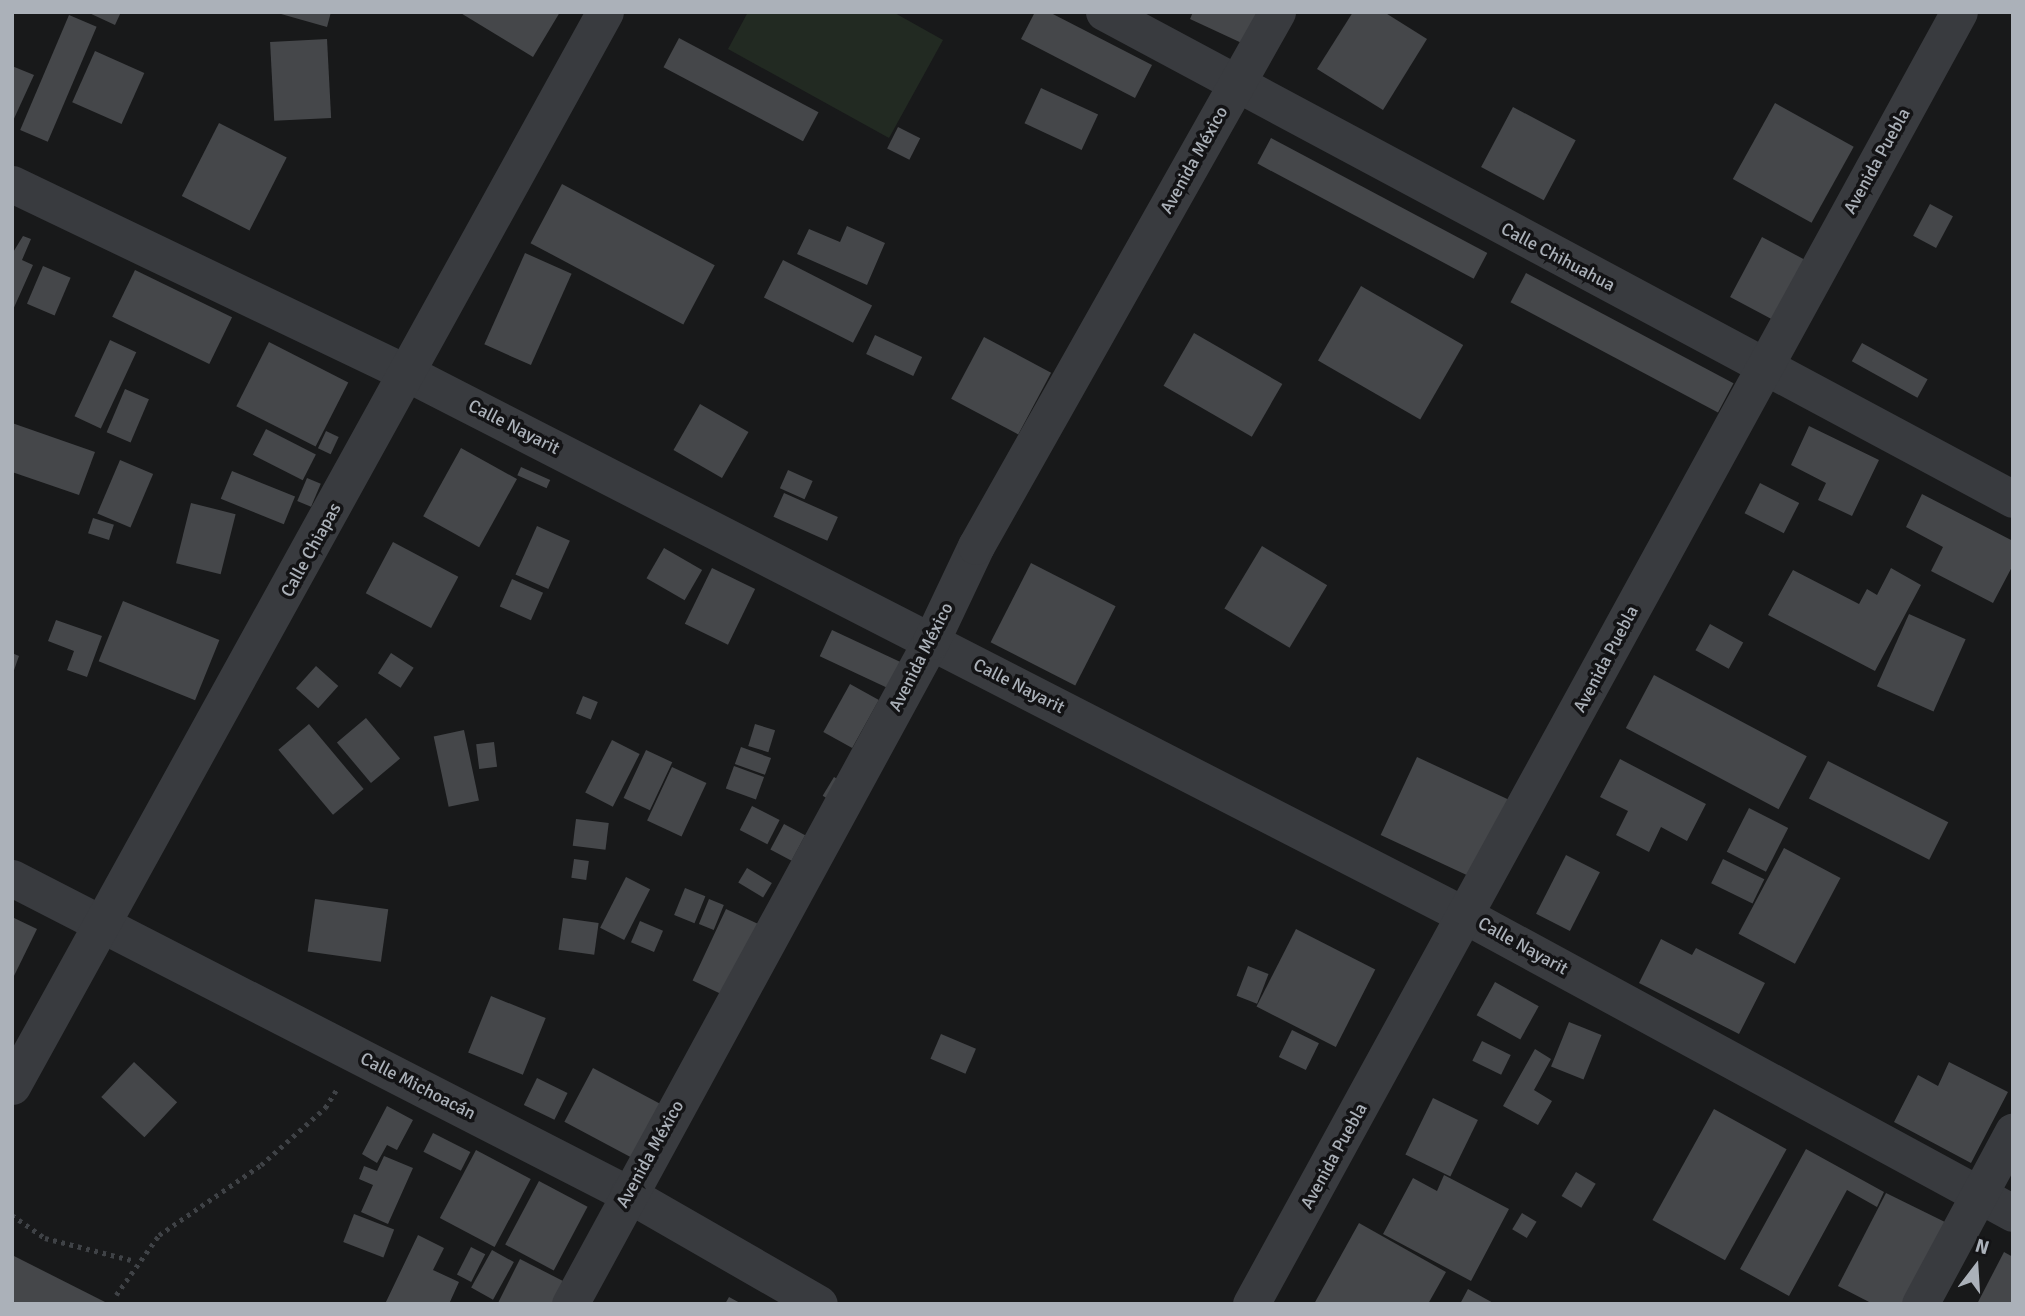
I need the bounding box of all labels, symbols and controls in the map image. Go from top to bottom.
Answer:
street label: Avenida México [1156,102,1232,218]
street label: Avenida Puebla [1839,104,1915,218]
street label: Calle Chihuahua [1497,218,1619,296]
street label: Calle Nayarit [465,395,563,459]
street label: Calle Chiapas [276,499,346,601]
street label: Avenida México [884,599,958,715]
street label: Avenida Puebla [1569,602,1643,716]
street label: Calle Nayarit [970,654,1068,718]
street label: Calle Nayarit [1474,912,1572,980]
street label: Calle Michoacán [357,1048,479,1124]
street label: Avenida México [612,1096,688,1212]
street label: Avenida Puebla [1296,1099,1372,1213]
north arrow [1941,1232,2011,1302]
text: N [1972,1234,1992,1260]

